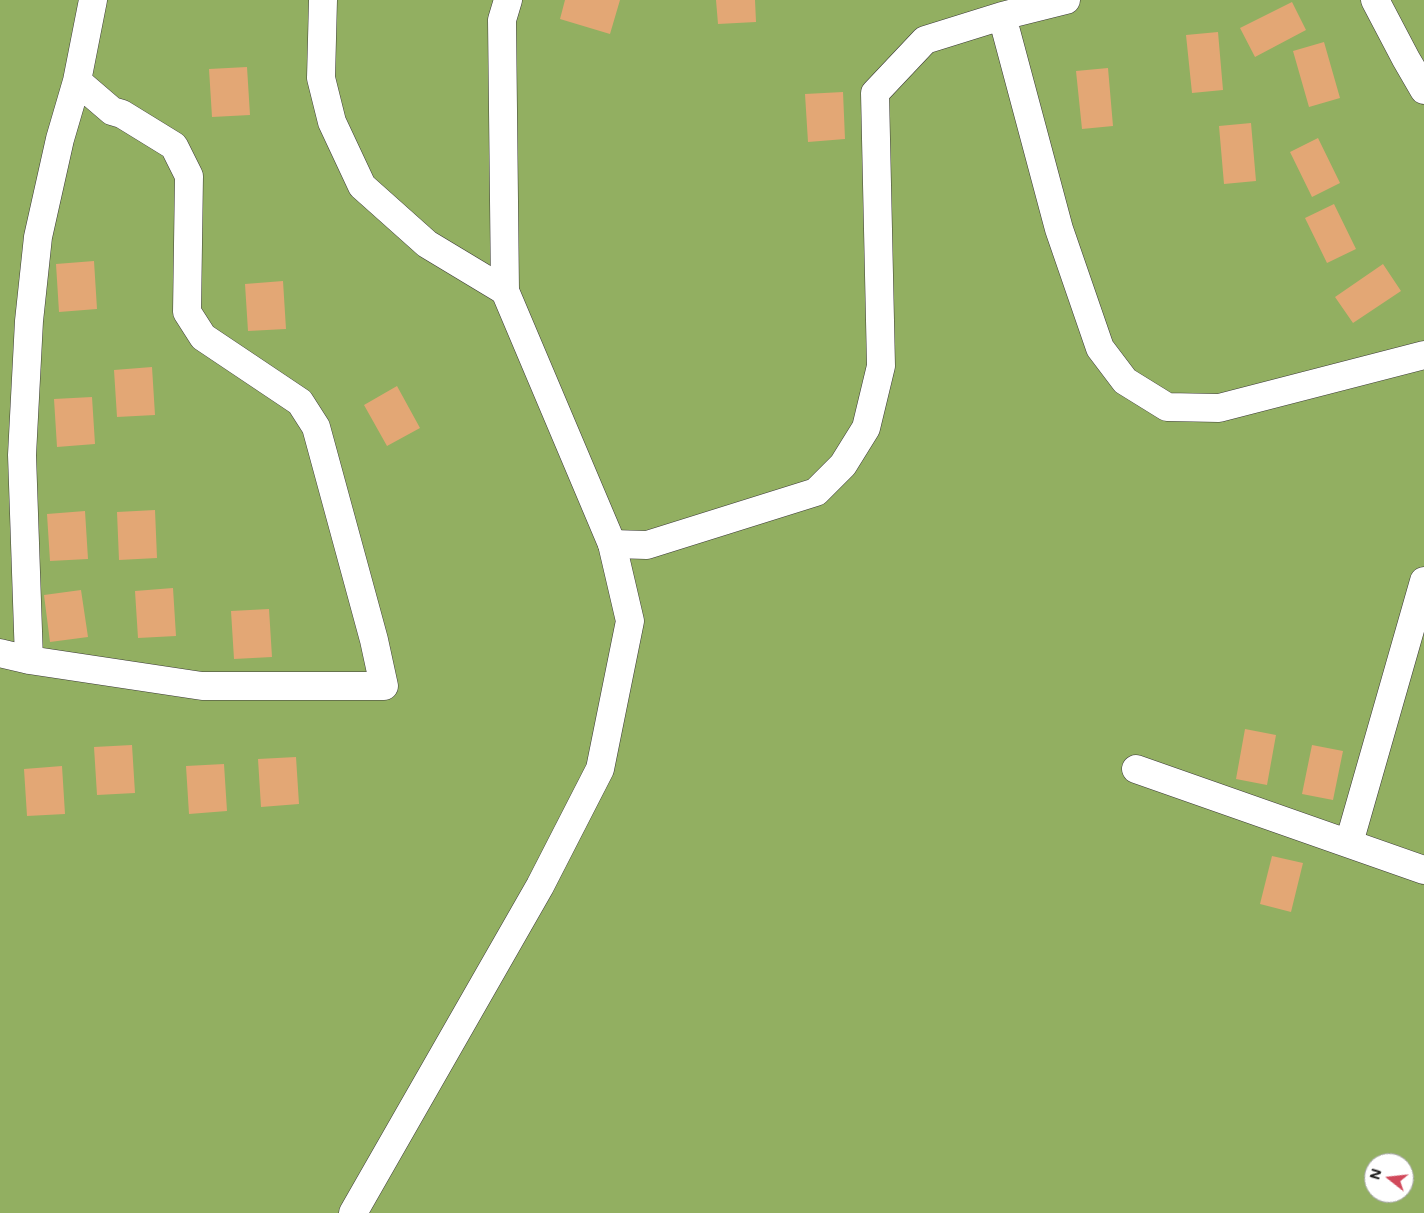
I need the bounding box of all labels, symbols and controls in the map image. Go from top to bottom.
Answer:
north arrow [1364,1153,1414,1203]
text: N [1364,1166,1386,1182]

